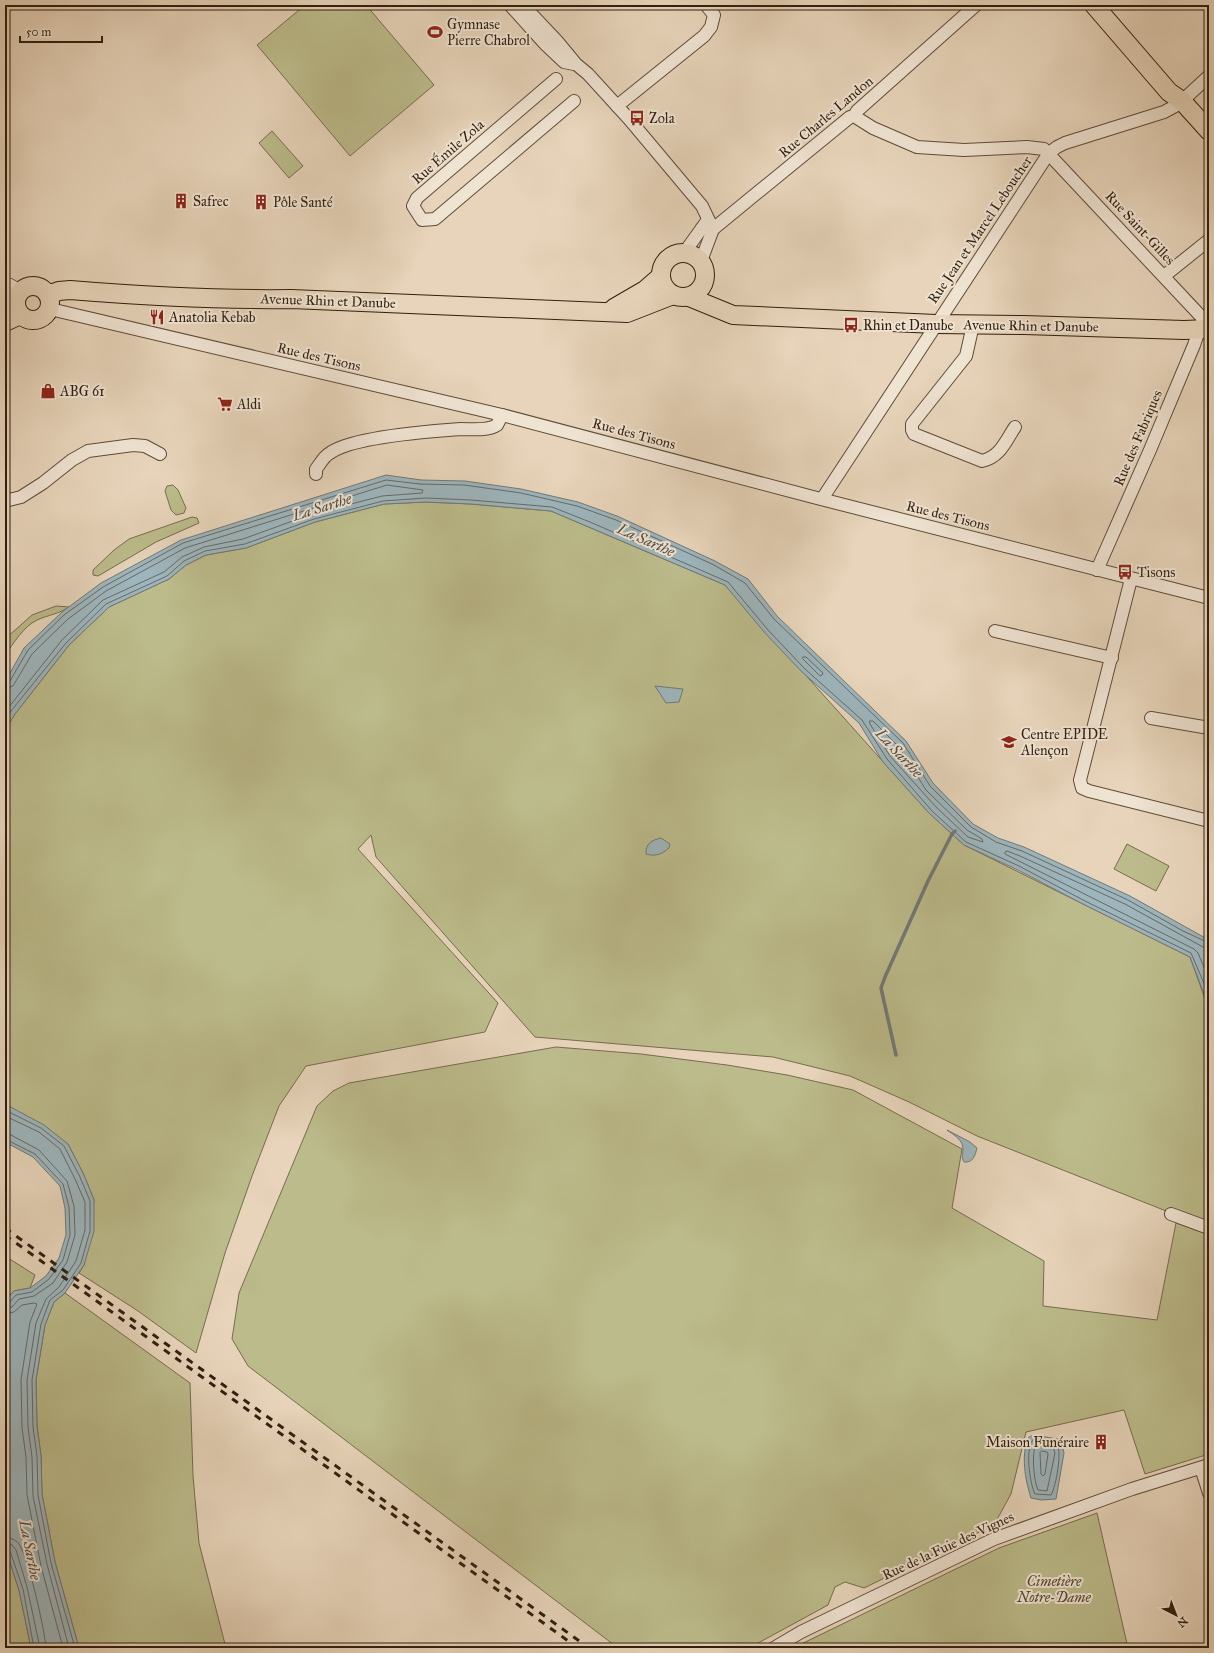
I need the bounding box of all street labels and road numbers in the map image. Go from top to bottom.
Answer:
street label: Rue Charles Landon [775,72,877,161]
street label: Rue Émile Zola [407,115,488,188]
street label: Rue Jean et Marcel Leboucher [924,153,1037,307]
street label: Rue Saint-Gilles [1102,188,1178,268]
street label: Avenue Rhin et Danube [259,290,396,312]
street label: Avenue Rhin et Danube [962,316,1099,336]
street label: Rue des Tisons [275,339,363,375]
street label: Rue des Fabriques [1110,387,1167,489]
street label: Rue des Tisons [591,415,677,453]
street label: Rue des Tisons [905,497,991,535]
street label: Rue de la Fuie des Vignes [879,1508,1017,1584]

